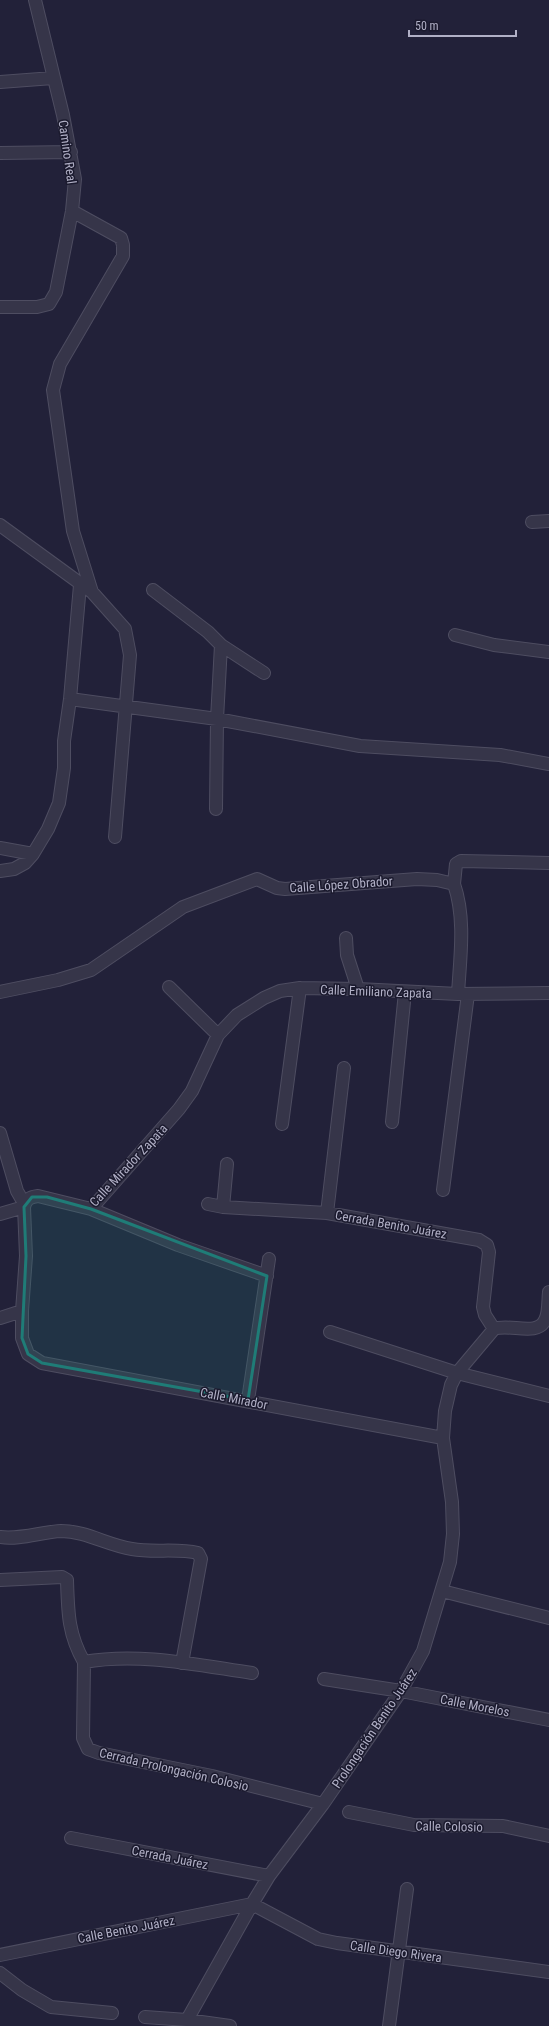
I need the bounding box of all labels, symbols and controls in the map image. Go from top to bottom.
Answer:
scale bar [409,12,516,38]
text: 50 m [415,19,439,33]
street label: Camino Real [56,119,79,185]
street label: Calle López Obrador [289,873,393,896]
street label: Calle Emiliano Zapata [320,982,432,1001]
street label: Calle Mirador Zapata [86,1121,170,1210]
street label: Cerrada Benito Juárez [334,1207,448,1242]
street label: Calle Mirador [199,1385,269,1412]
street label: Prolongación Benito Juárez [329,1665,420,1791]
street label: Calle Morelos [439,1691,511,1720]
street label: Cerrada Prolongación Colosio [98,1745,250,1794]
street label: Calle Colosio [415,1818,483,1835]
street label: Cerrada Juárez [130,1843,210,1872]
street label: Calle Benito Juárez [76,1913,176,1946]
street label: Calle Diego Rivera [349,1938,443,1965]

